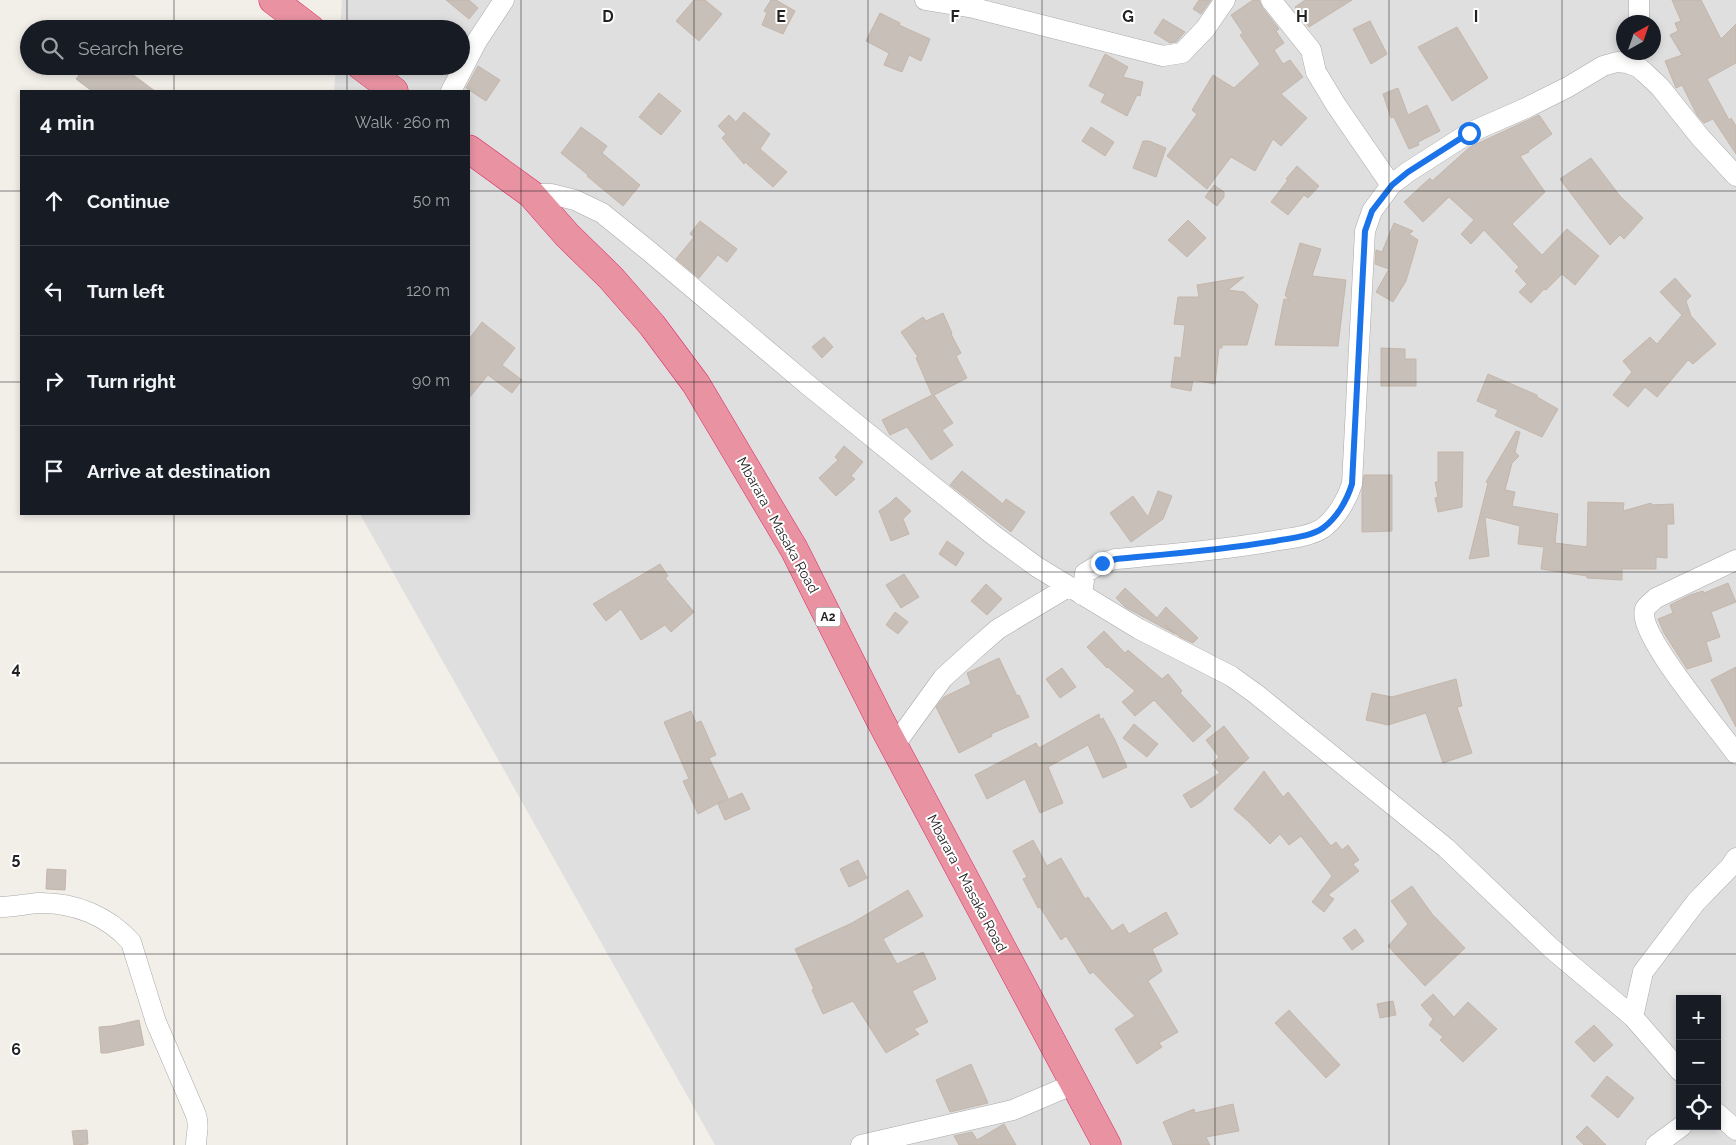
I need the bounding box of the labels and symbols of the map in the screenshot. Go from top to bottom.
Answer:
text: D [602,7,614,26]
text: E [776,7,786,26]
text: F [950,7,960,26]
text: G [1122,7,1134,26]
text: H [1296,7,1308,26]
text: I [1474,7,1478,26]
north arrow [1616,15,1661,60]
route start [1458,122,1481,145]
street label: Mbarara - Masaka Road [734,454,822,596]
route end [1091,552,1114,575]
road number: A2 [816,608,840,626]
text: 4 [11,659,21,678]
street label: Mbarara - Masaka Road [924,812,1010,954]
text: 5 [12,849,21,868]
text: 6 [11,1040,21,1059]

